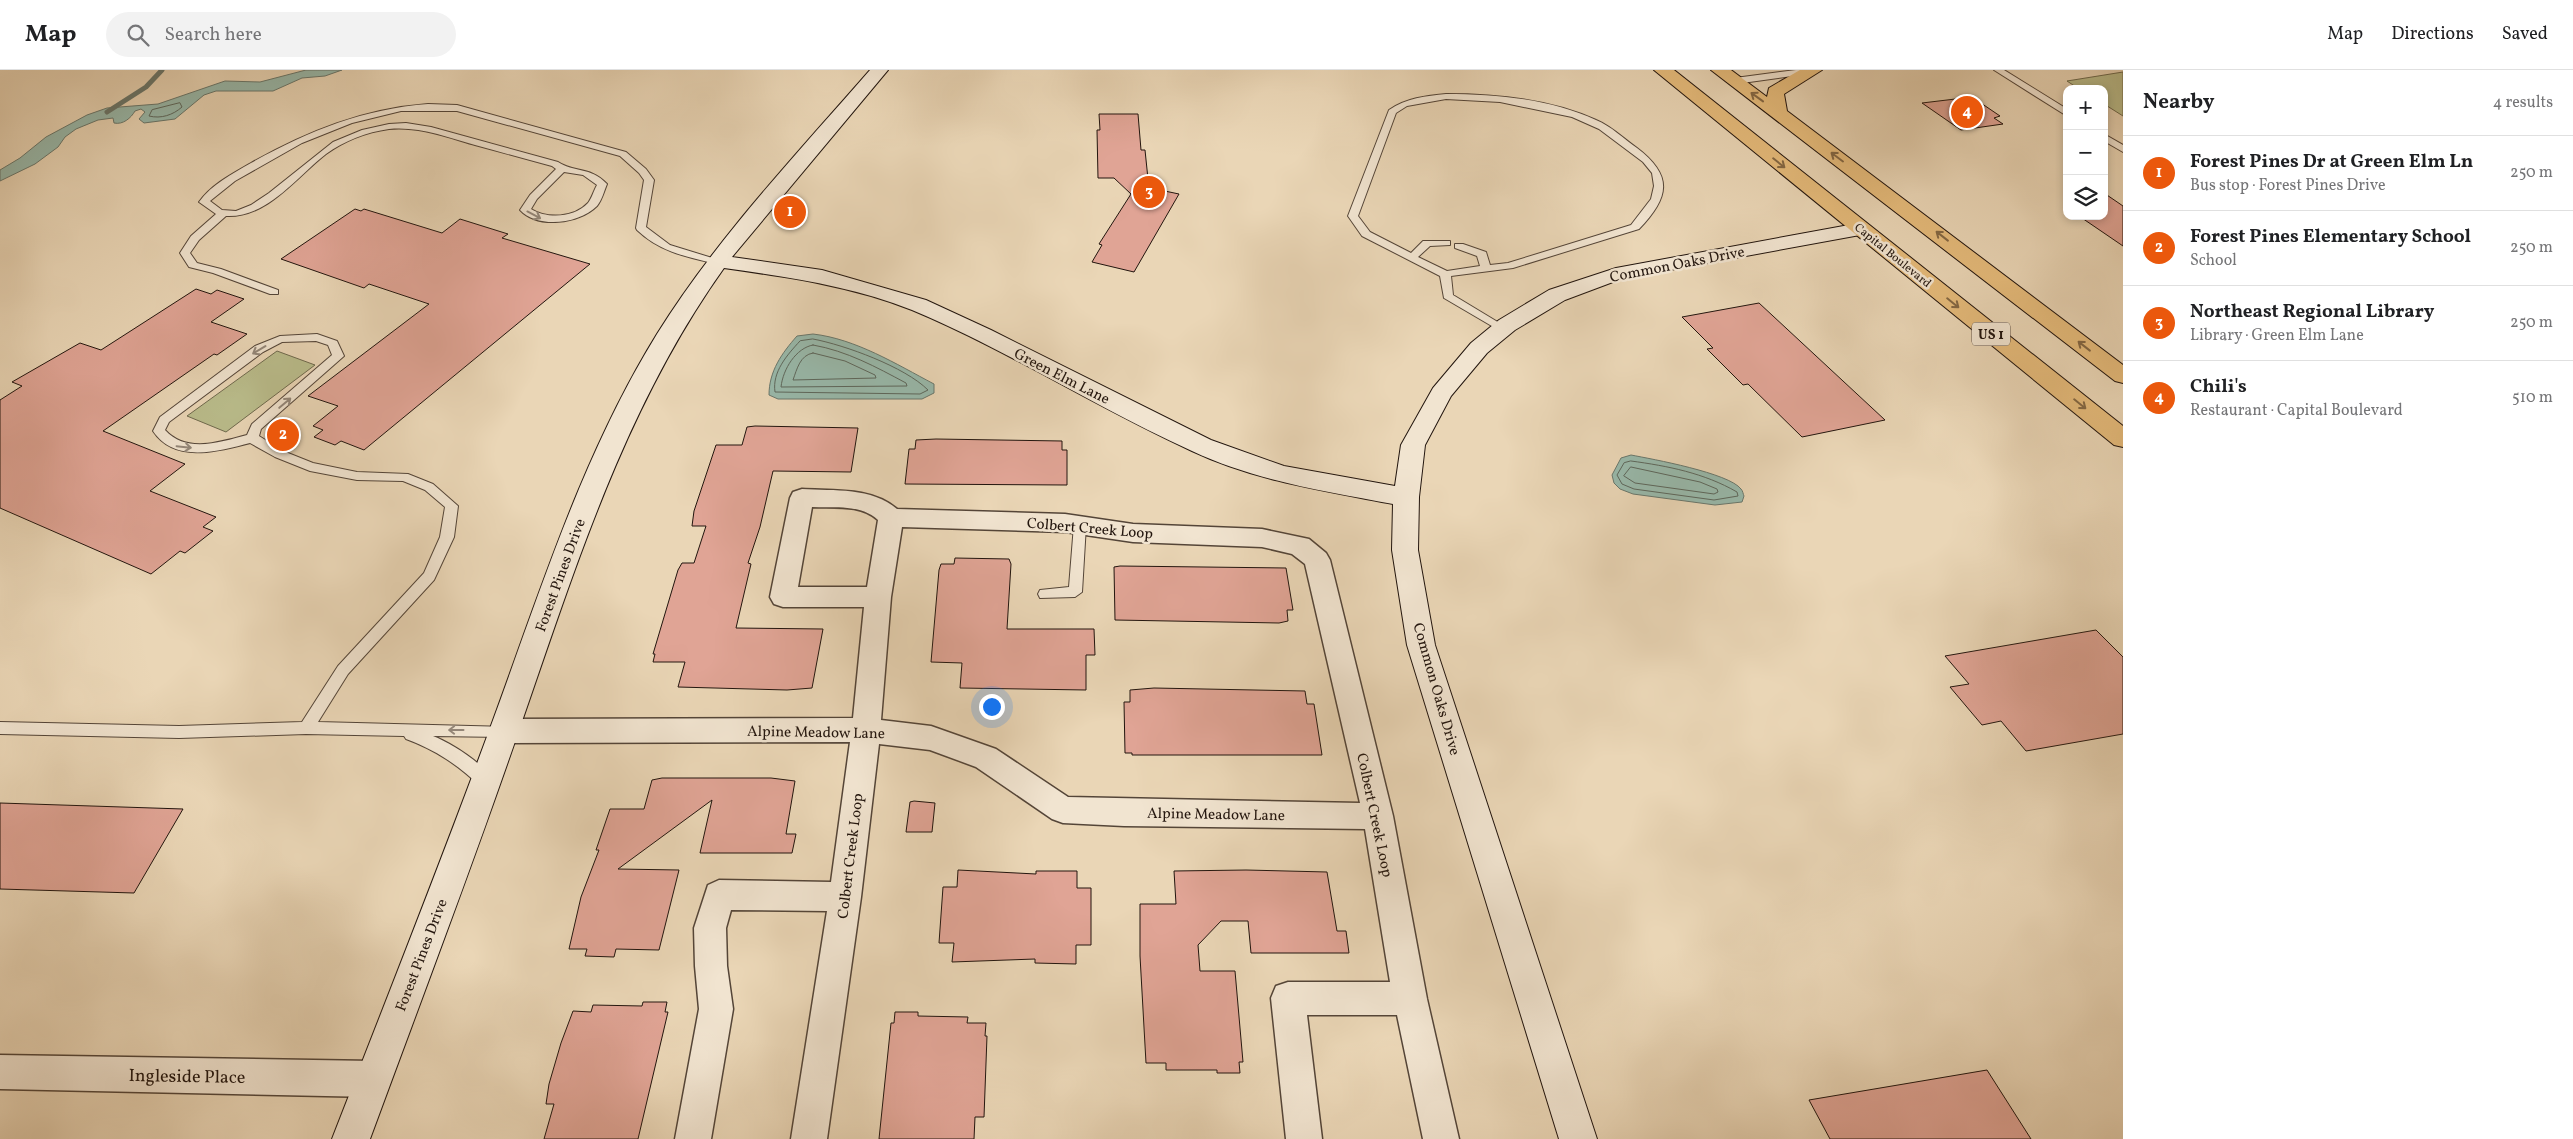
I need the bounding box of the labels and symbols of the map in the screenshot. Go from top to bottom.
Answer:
one-way arrow [1750,92,1764,102]
pin: 4 [1951,93,1983,131]
one-way arrow [1830,152,1844,162]
one-way arrow [1772,157,1785,168]
pin: 3 [1133,173,1165,211]
pin: 1 [774,193,806,231]
one-way arrow [527,210,542,220]
street label: Capital Boulevard [1851,220,1934,292]
one-way arrow [1936,231,1949,242]
street label: Common Oaks Drive [1608,242,1746,289]
one-way arrow [1946,298,1960,308]
road number: US 1 [1972,322,2010,346]
one-way arrow [2078,341,2091,352]
street label: Green Elm Lane [1010,344,1113,411]
one-way arrow [252,345,266,355]
one-way arrow [278,397,291,409]
one-way arrow [2073,399,2086,410]
pin: 2 [267,416,299,454]
one-way arrow [176,442,192,452]
street label: Colbert Creek Loop [1026,514,1154,545]
street label: Forest Pines Drive [531,516,592,635]
street label: Common Oaks Drive [1407,621,1465,758]
your location [979,694,1005,720]
street label: Alpine Meadow Lane [747,722,885,745]
one-way arrow [448,726,464,735]
street label: Colbert Creek Loop [1350,751,1397,879]
street label: Colbert Creek Loop [833,792,870,920]
street label: Alpine Meadow Lane [1147,804,1285,827]
street label: Forest Pines Drive [391,896,454,1015]
street label: Ingleside Place [128,1064,246,1091]

